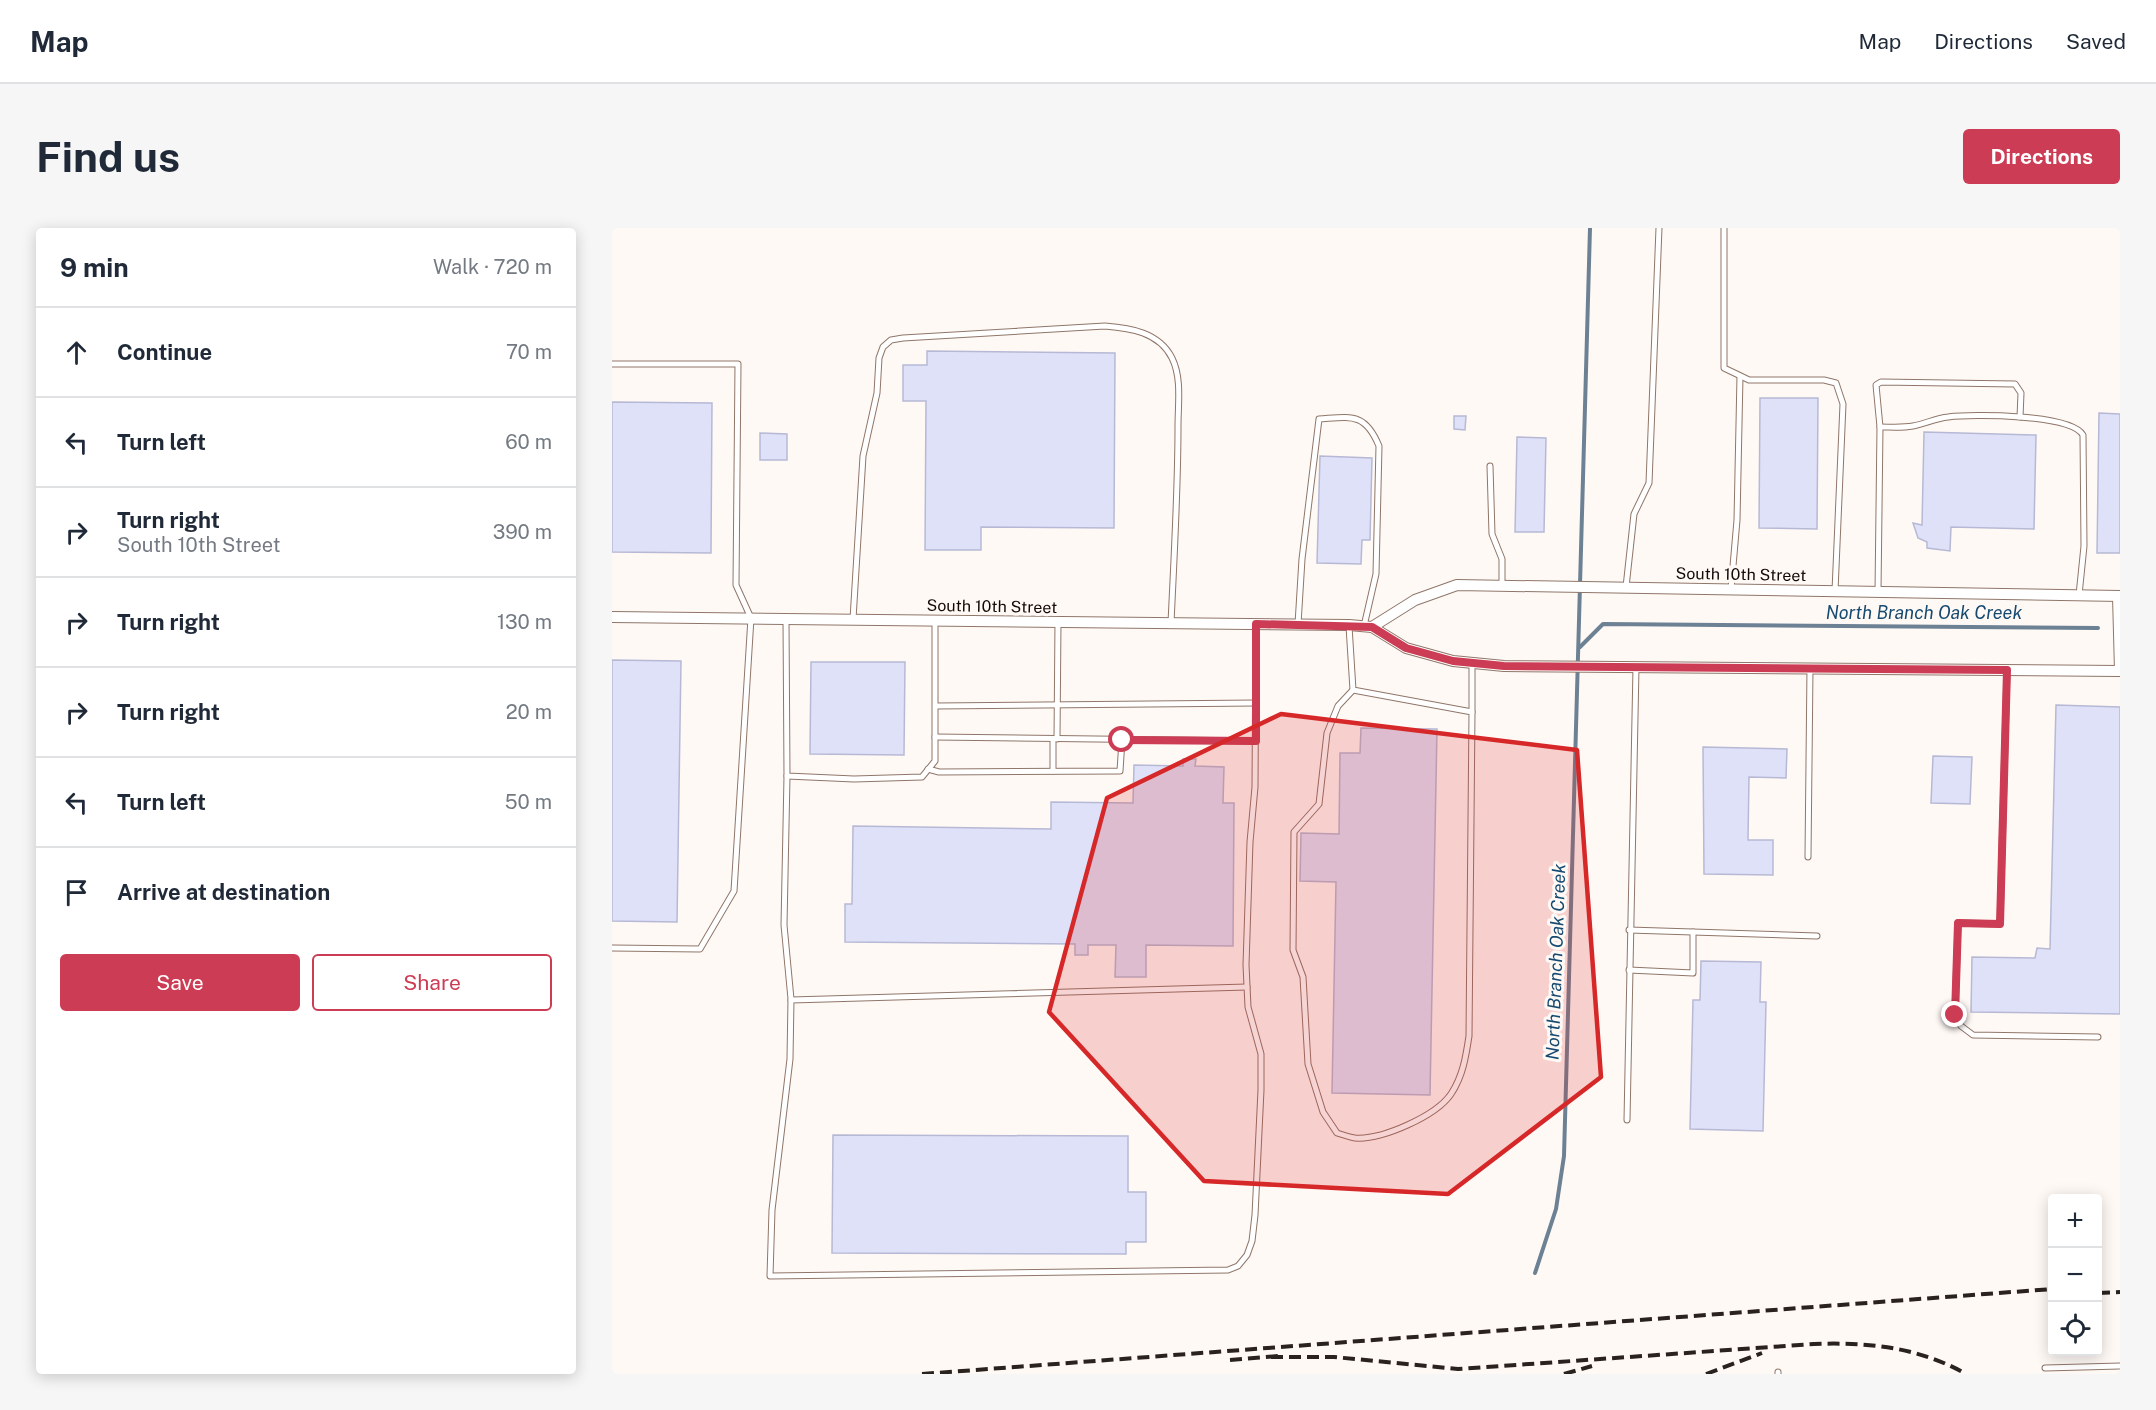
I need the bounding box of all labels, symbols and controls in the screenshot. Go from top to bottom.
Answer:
text: Map [30,25,89,58]
text: Map [1859,29,1901,54]
text: Directions [1934,29,2033,54]
text: Saved [2066,29,2126,54]
button: Directions [1963,129,2120,184]
text: Find us [36,132,180,181]
text: 9 min [60,252,129,283]
text: Walk · 720 m [433,255,552,279]
icon: ahead [60,336,93,369]
text: Continue [117,339,212,365]
text: 70 m [506,340,552,364]
icon: left [60,426,93,459]
text: Turn left [117,429,206,455]
text: 60 m [505,430,552,454]
text: Turn right [117,507,220,533]
icon: right [60,516,93,549]
text: 390 m [493,520,552,544]
text: South 10th Street [117,533,280,557]
street label: South 10th Street [1675,564,1807,585]
street label: South 10th Street [926,596,1058,617]
water label: North Branch Oak Creek [1826,602,2022,623]
icon: right [60,606,93,639]
text: Turn right [117,609,220,635]
text: 130 m [497,610,552,634]
icon: right [60,696,93,729]
text: Turn right [117,699,220,725]
text: 20 m [506,700,552,724]
route start [1108,726,1134,752]
icon: left [60,786,93,819]
text: Turn left [117,789,206,815]
text: 50 m [505,790,552,814]
water label: North Branch Oak Creek [1542,863,1569,1060]
icon: arrive [60,876,93,909]
text: Arrive at destination [117,879,330,905]
button: Save [60,954,300,1011]
button: Share [312,954,552,1011]
route end [1941,1001,1967,1027]
map controls [2048,1194,2102,1356]
button: + [2048,1194,2102,1248]
button: − [2048,1248,2102,1302]
button: locate [2048,1302,2102,1356]

